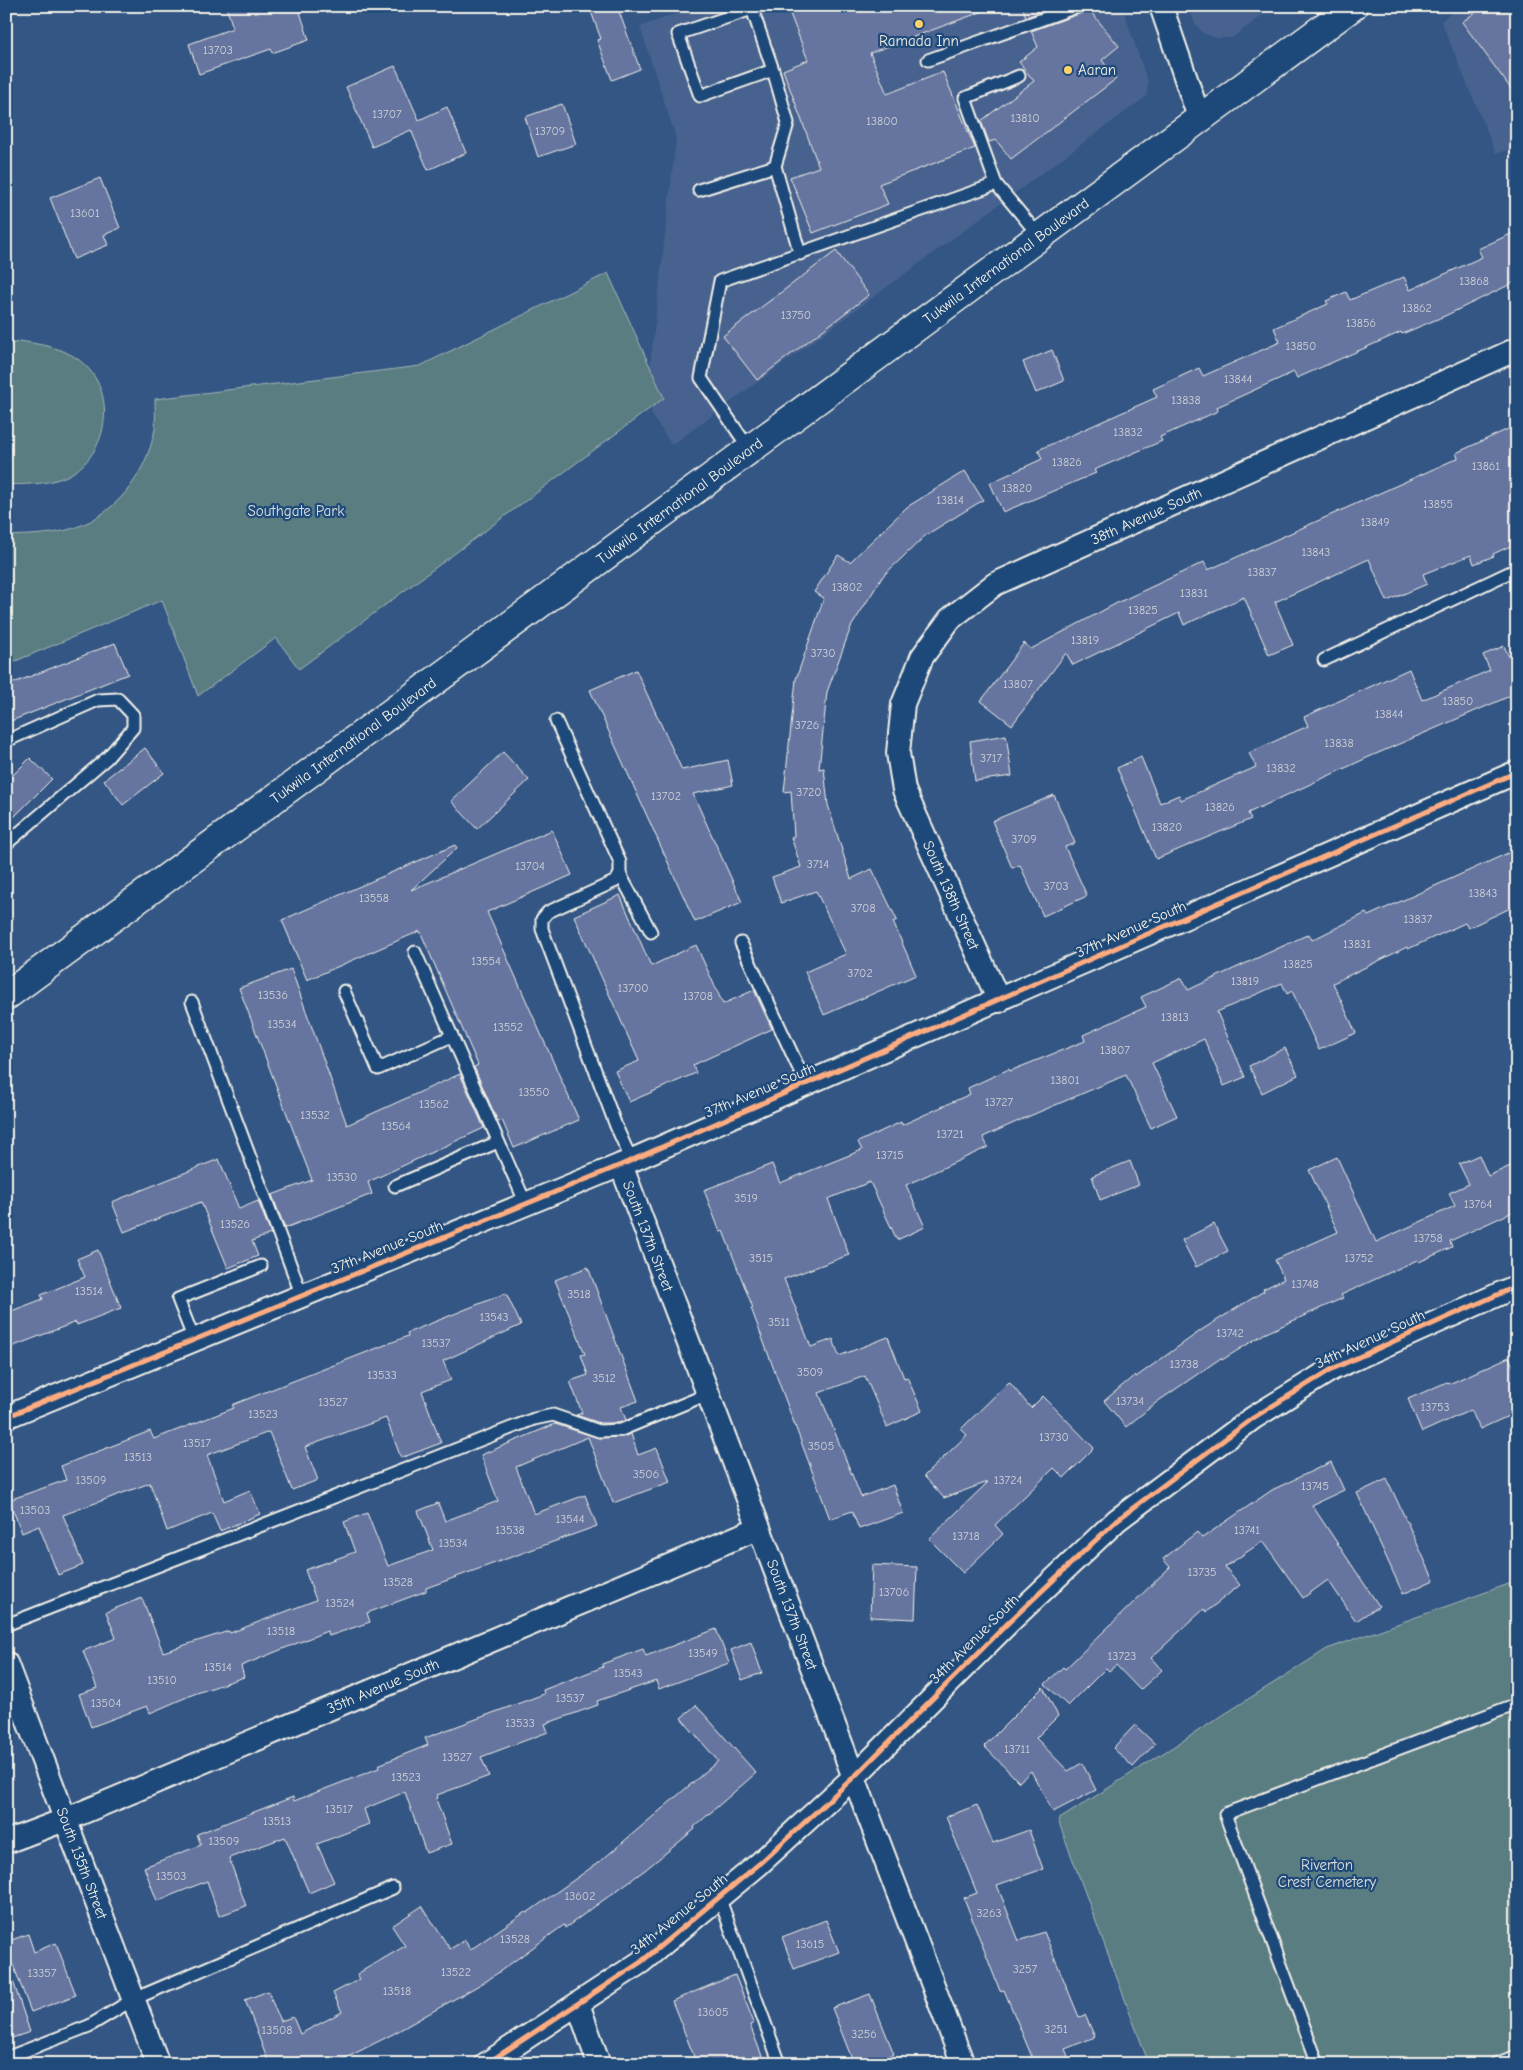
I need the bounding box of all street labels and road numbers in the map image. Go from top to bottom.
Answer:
street label: Tukwila International Boulevard [919,194,1093,328]
street label: Tukwila International Boulevard [593,434,766,568]
street label: 38th Avenue South [1088,483,1205,549]
street label: Tukwila International Boulevard [267,674,440,808]
street label: South 138th Street [919,838,983,953]
street label: 37th Avenue South [1073,897,1189,961]
street label: 37th Avenue South [702,1058,818,1122]
street label: South 137th Street [619,1178,677,1294]
street label: 37th Avenue South [328,1216,446,1278]
street label: 34th Avenue South [1312,1306,1428,1372]
street label: South 137th Street [763,1557,821,1673]
street label: 34th Avenue South [926,1591,1022,1687]
street label: 35th Avenue South [324,1655,442,1718]
street label: South 135th Street [53,1805,111,1922]
street label: 34th Avenue South [627,1870,731,1958]

